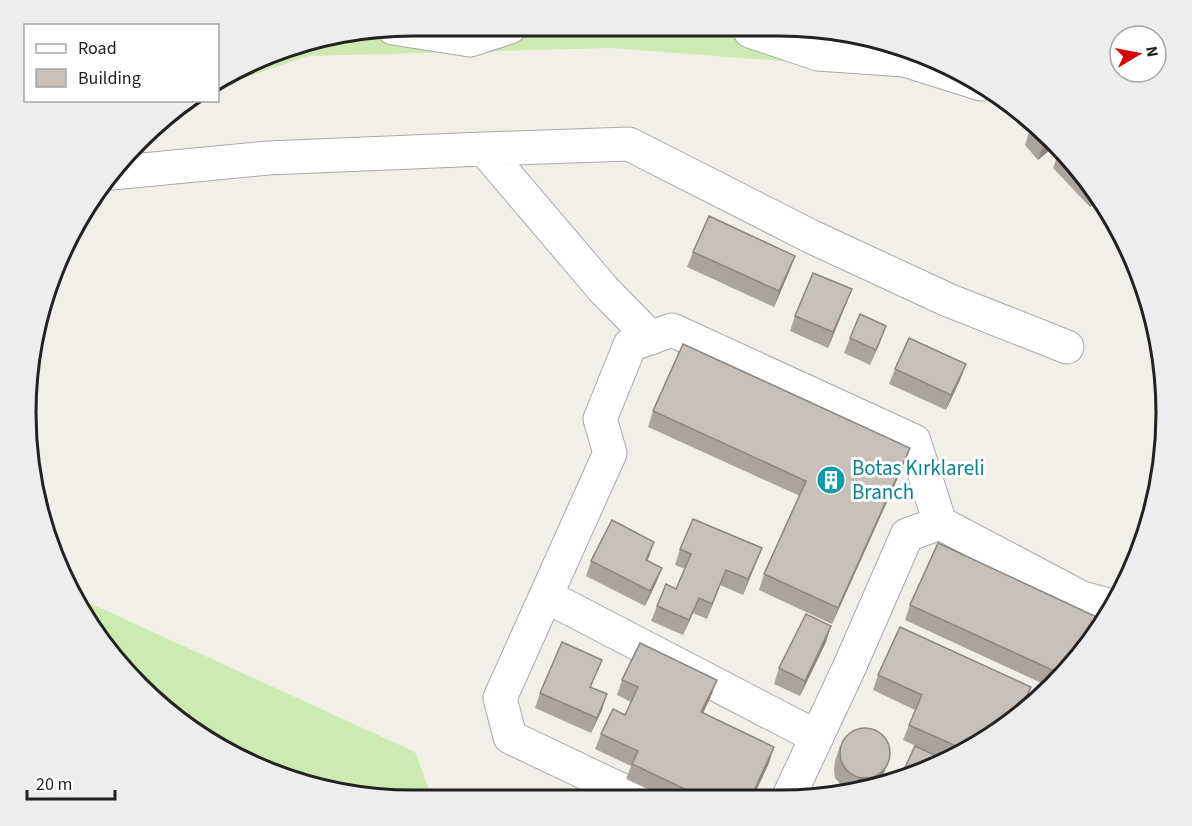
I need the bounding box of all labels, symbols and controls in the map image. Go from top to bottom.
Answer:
legend [24,24,219,102]
north arrow [1108,24,1168,84]
text: Road [78,36,117,61]
text: N [1140,44,1164,59]
text: Building [78,66,141,91]
place label: Botas Kırklareli Branch [852,453,985,507]
building icon: Botas Kırklareli Branch [815,464,847,496]
scale bar [27,763,116,801]
text: 20 m [36,772,72,797]

